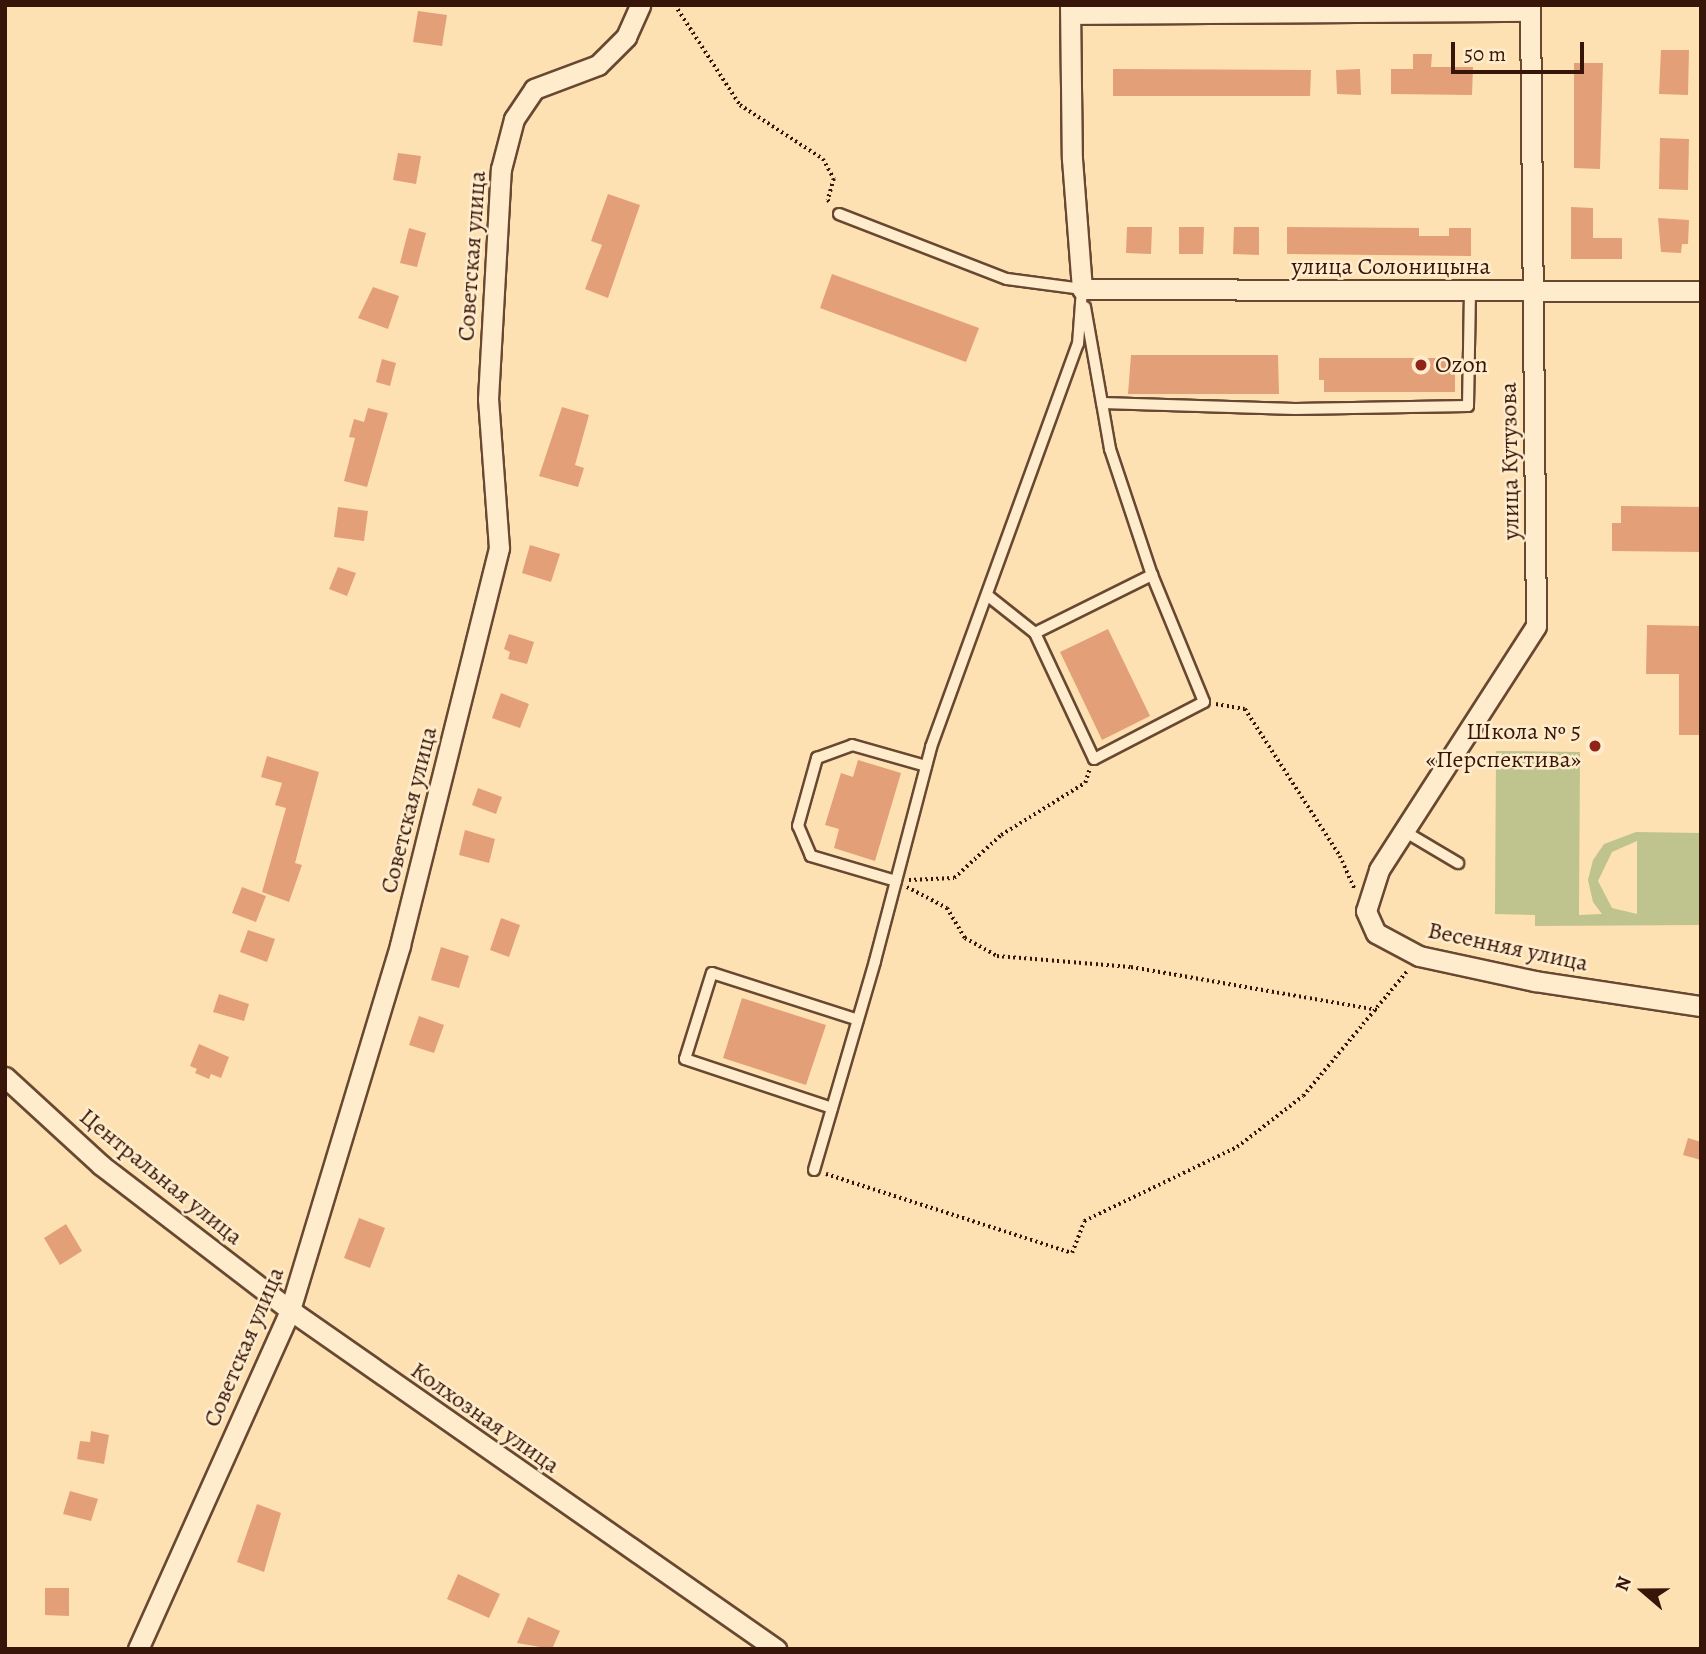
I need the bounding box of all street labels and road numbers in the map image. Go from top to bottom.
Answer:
street label: Советская улица [452,170,492,342]
street label: улица Солоницына [1291,253,1491,281]
street label: улица Кутузова [1494,382,1526,540]
street label: Советская улица [374,724,444,896]
street label: Весенняя улица [1425,916,1591,978]
street label: Центральная улица [74,1102,248,1252]
street label: Советская улица [197,1263,291,1431]
street label: Колхозная улица [405,1356,565,1480]

